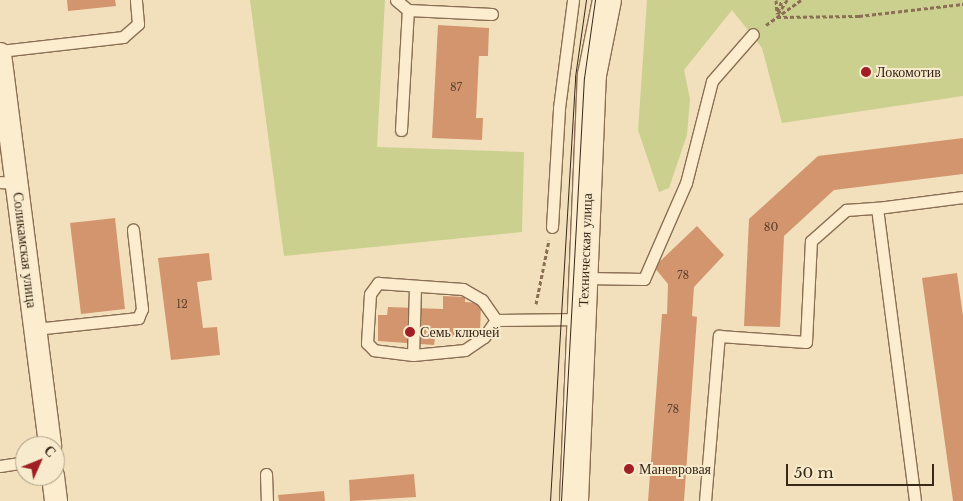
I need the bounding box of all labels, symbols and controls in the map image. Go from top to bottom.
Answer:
place label: Локомотив [876,64,941,80]
marker: Локомотив [860,66,872,78]
house number: 87 [450,80,462,94]
street label: Соликамская улица [10,191,40,309]
street label: Техническая улица [575,193,595,307]
house number: 80 [764,220,778,234]
house number: 78 [677,268,689,282]
house number: 12 [176,297,188,311]
place label: Семь ключей [420,324,499,340]
marker: Семь ключей [404,326,416,338]
house number: 78 [667,402,679,416]
north arrow [15,436,65,486]
text: С [40,441,60,461]
scale bar [788,454,936,486]
place label: Маневровая [639,461,711,477]
marker: Маневровая [623,463,635,475]
text: 50 m [794,463,834,482]

